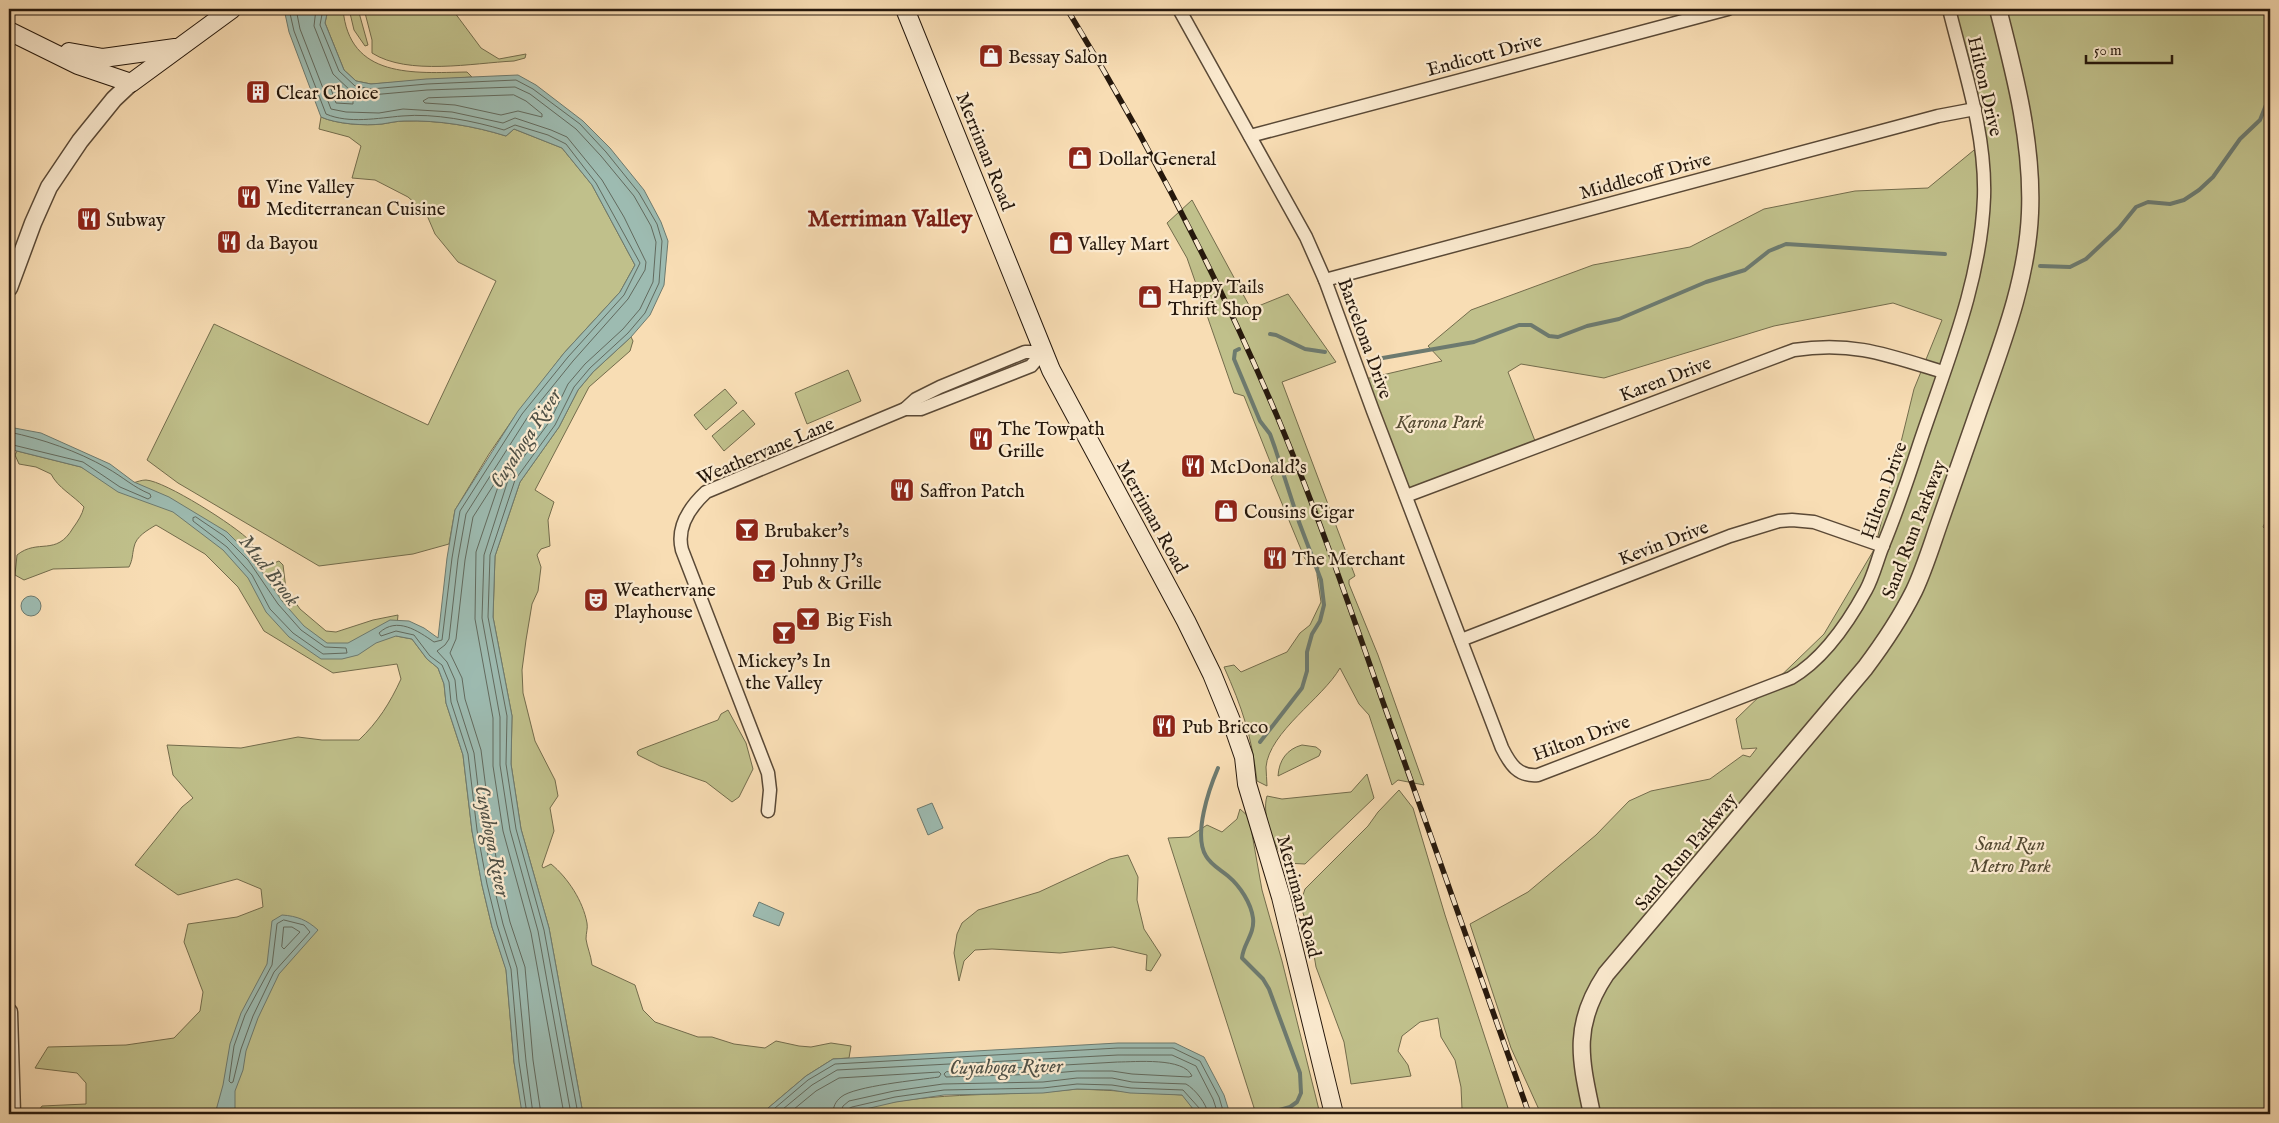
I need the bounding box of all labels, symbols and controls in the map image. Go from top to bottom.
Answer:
street label: Endicott Drive [1424,29,1545,83]
scale bar [2086,32,2173,64]
street label: Hilton Drive [1961,34,2007,139]
text: 50 m [2094,41,2122,60]
shop icon: Bessay Salon [978,43,1004,69]
place label: Bessay Salon [1008,46,1108,70]
building icon: Clear Choice [245,79,271,105]
place label: Clear Choice [276,82,379,106]
street label: Merriman Road [950,89,1019,215]
shop icon: Dollar General [1067,145,1093,171]
place label: Dollar General [1098,148,1217,172]
street label: Middlecoff Drive [1577,148,1714,206]
place label: Vine Valley Mediterranean Cuisine [265,176,446,222]
restaurant icon: Vine Valley Mediterranean Cuisine [236,184,262,210]
district label: Merriman Valley [808,204,974,235]
restaurant icon: Subway [76,206,102,232]
place label: Subway [106,209,166,233]
restaurant icon: da Bayou [216,229,242,255]
shop icon: Valley Mart [1048,230,1074,256]
place label: da Bayou [246,232,318,256]
place label: Valley Mart [1077,233,1170,257]
street label: Barcelona Drive [1331,275,1397,403]
place label: Happy Tails Thrift Shop [1168,276,1264,322]
shop icon: Happy Tails Thrift Shop [1137,284,1163,310]
street label: Karen Drive [1617,351,1715,408]
water label: Cuyahoga River [485,384,569,494]
park label: Karona Park [1395,411,1485,435]
street label: Weathervane Lane [694,412,838,492]
place label: The Towpath Grille [998,418,1105,464]
restaurant icon: The Towpath Grille [968,426,994,452]
street label: Hilton Drive [1856,439,1914,543]
restaurant icon: McDonald's [1180,453,1206,479]
street label: Merriman Road [1110,456,1193,578]
place label: McDonald's [1210,456,1307,480]
street label: Sand Run Parkway [1877,456,1953,602]
restaurant icon: Saffron Patch [889,477,915,503]
place label: Saffron Patch [920,480,1025,504]
shop icon: Cousins Cigar [1213,498,1239,524]
place label: Cousins Cigar [1244,501,1354,525]
street label: Kevin Drive [1615,516,1712,572]
bar icon: Brubaker's [734,517,760,543]
place label: Brubaker's [764,520,849,544]
water label: Mud Brook [233,530,305,612]
restaurant icon: The Merchant [1262,545,1288,571]
place label: The Merchant [1292,548,1406,572]
place label: Johnny J's Pub & Grille [780,550,882,596]
bar icon: Johnny J's Pub & Grille [751,558,777,584]
place label: Weathervane Playhouse [614,579,716,625]
theatre icon: Weathervane Playhouse [583,587,609,613]
bar icon: Big Fish [795,606,821,632]
place label: Big Fish [826,609,892,633]
bar icon: Mickey's In the Valley [771,620,797,646]
place label: Mickey's In the Valley [737,650,831,696]
street label: Hilton Drive [1530,710,1634,768]
restaurant icon: Pub Bricco [1151,713,1177,739]
place label: Pub Bricco [1182,716,1268,740]
water label: Cuyahoga River [467,783,515,901]
street label: Sand Run Parkway [1630,788,1743,916]
street label: Merriman Road [1270,833,1326,961]
park label: Sand Run Metro Park [1969,833,2051,879]
water label: Cuyahoga River [949,1054,1064,1082]

